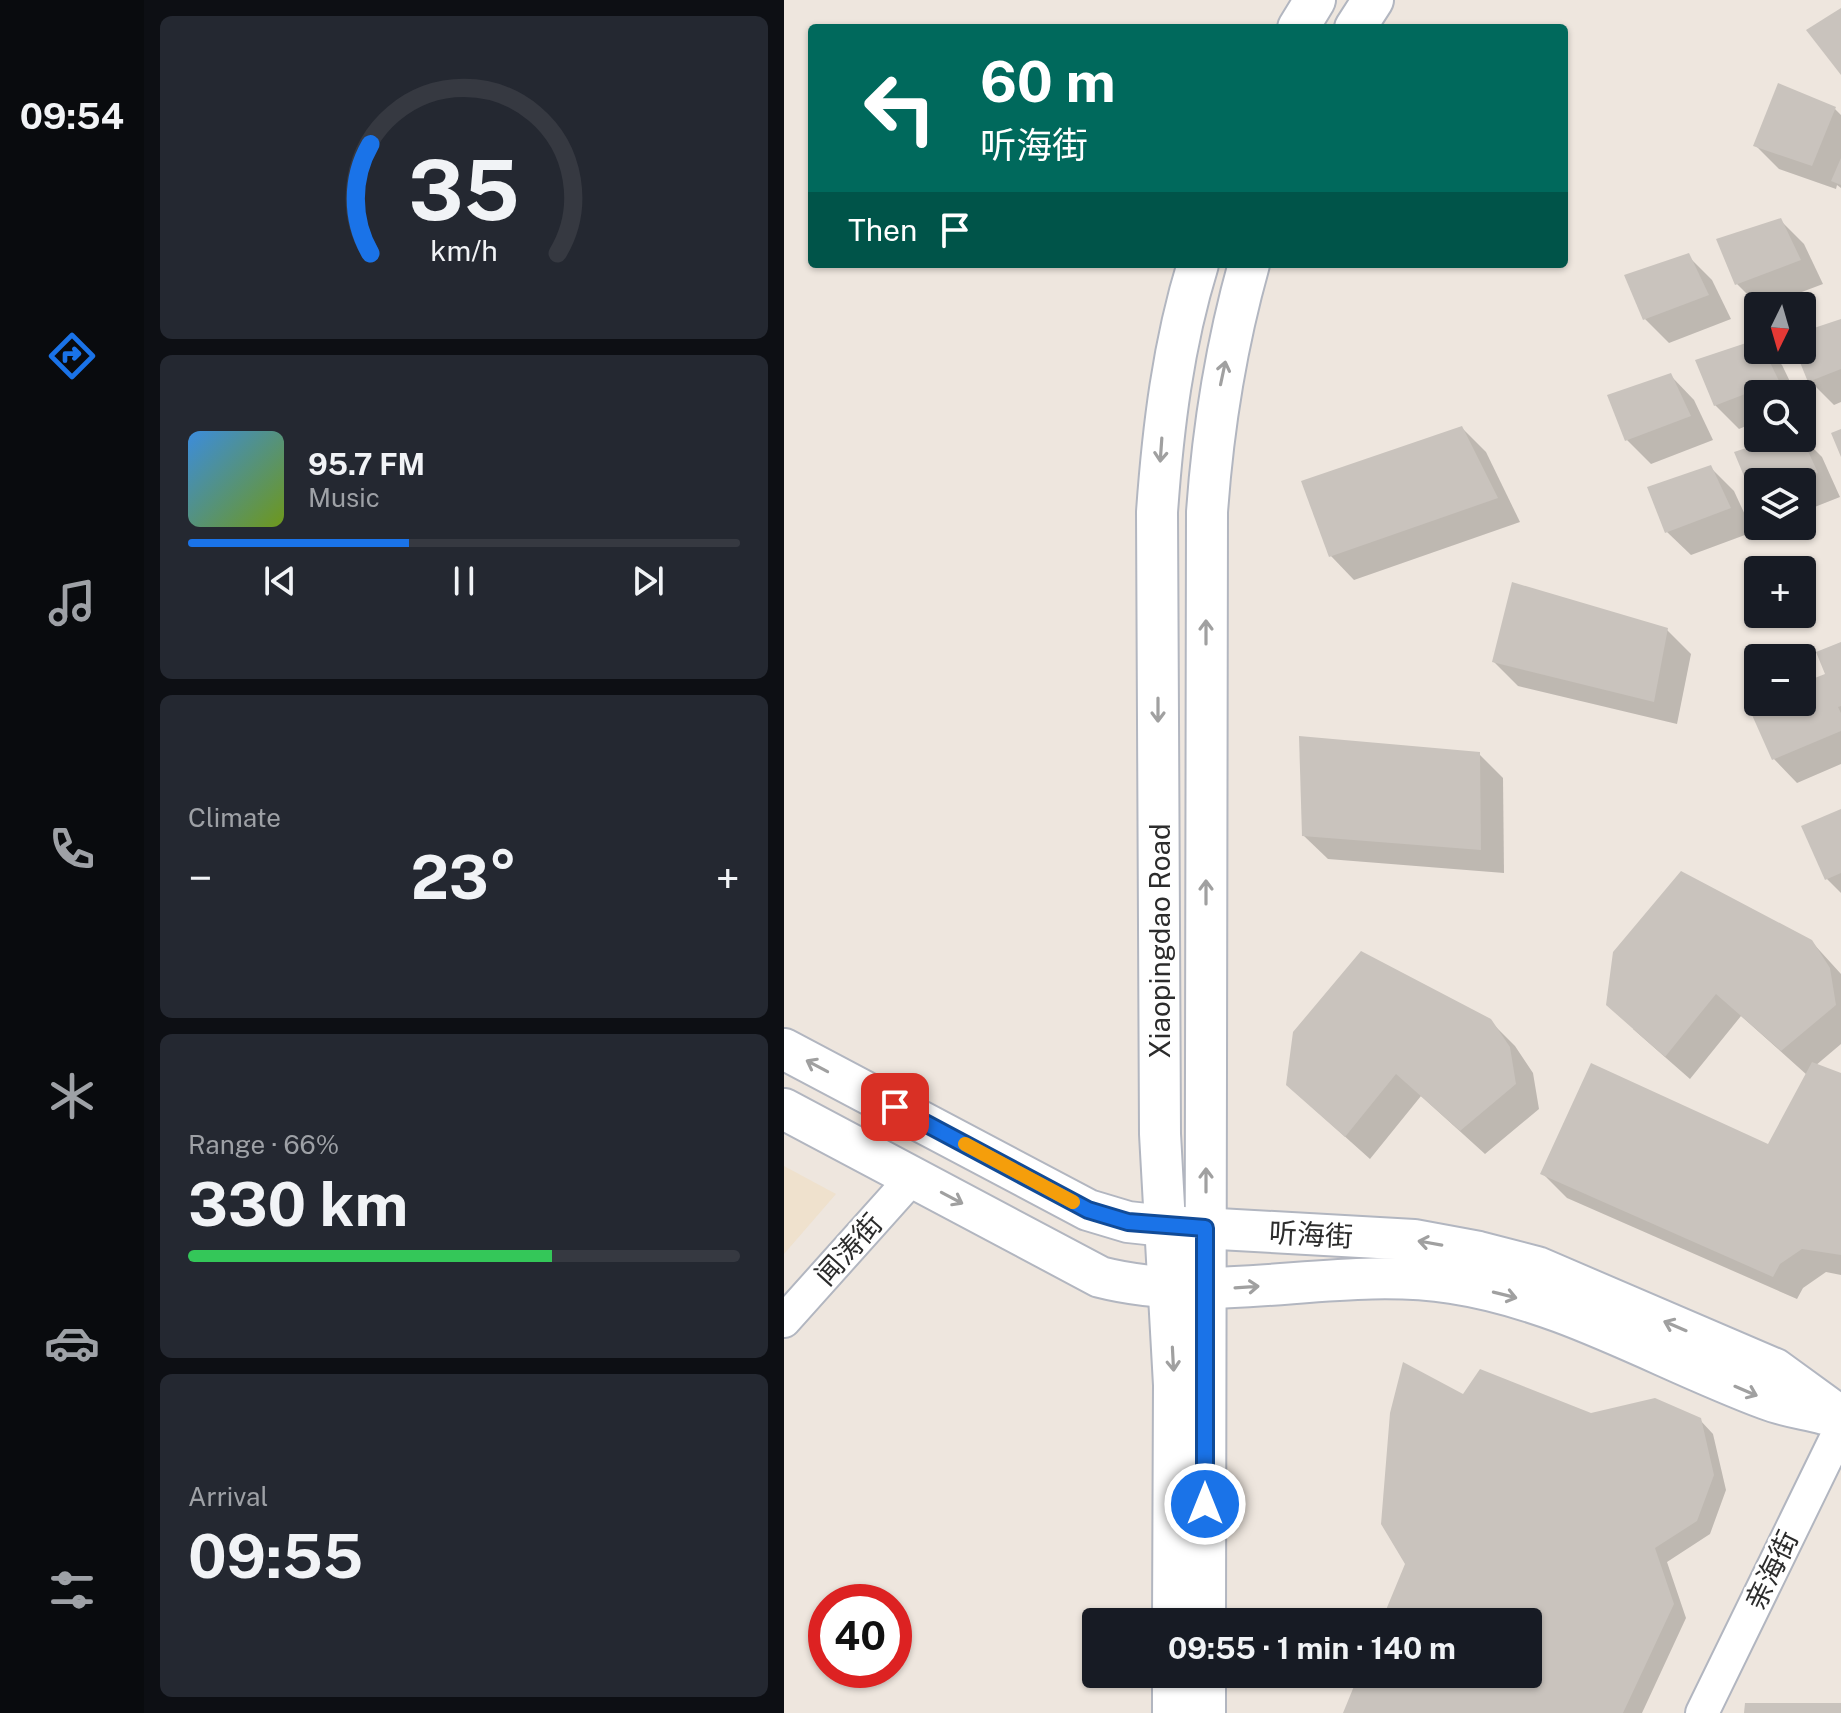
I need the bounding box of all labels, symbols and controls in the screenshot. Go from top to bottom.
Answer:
text: 60 m [980,49,1116,115]
icon: left [848,56,952,160]
text: 09:54 [20,95,124,137]
text: 听海街 [980,124,1088,166]
text: 35 [408,140,520,238]
icon: arrive [933,208,977,252]
text: Then [848,212,917,248]
text: km/h [430,234,498,267]
north arrow [1744,292,1816,364]
map controls [1744,292,1816,716]
icon: directions [44,328,100,384]
one-way arrow [1216,361,1231,386]
button: search [1744,380,1816,452]
one-way arrow [1154,436,1169,463]
text: 95.7 FM [308,446,425,482]
button: layers [1744,468,1816,540]
text: Music [308,482,380,513]
button: + [1744,556,1816,628]
icon: previous [258,559,302,603]
icon: pause [442,559,486,603]
icon: next [626,559,670,603]
icon: music [44,575,100,631]
one-way arrow [1199,619,1214,646]
button: − [1744,644,1816,716]
one-way arrow [1150,696,1166,723]
text: Climate [188,802,281,833]
icon: phone [44,821,100,877]
street label: Xiaopingdao Road [1143,823,1176,1059]
text: 23° [411,842,517,913]
text: − [188,852,212,904]
text: + [716,852,740,904]
one-way arrow [1198,879,1214,906]
one-way arrow [805,1058,829,1074]
icon: climate [44,1068,100,1124]
pin [861,1073,929,1141]
icon: arrive [873,1085,917,1129]
text: Range · 66% [188,1129,339,1160]
one-way arrow [1198,1167,1214,1194]
text: 330 km [188,1169,408,1240]
one-way arrow [939,1190,963,1206]
street label: 闻涛街 [808,1207,888,1291]
street label: 听海街 [1268,1215,1354,1253]
one-way arrow [1418,1235,1443,1250]
one-way arrow [1233,1279,1260,1294]
one-way arrow [1491,1288,1517,1303]
icon: car [44,1315,100,1371]
one-way arrow [1663,1318,1688,1333]
one-way arrow [1166,1345,1181,1372]
one-way arrow [1733,1384,1758,1399]
position arrow [1163,1462,1247,1546]
text: Arrival [188,1481,268,1512]
text: 09:55 [188,1521,363,1592]
street label: 亲海街 [1738,1525,1804,1615]
icon: filters [44,1562,100,1618]
speed limit sign: 40 [808,1584,912,1688]
text: 09:55 · 1 min · 140 m [1168,1630,1456,1666]

